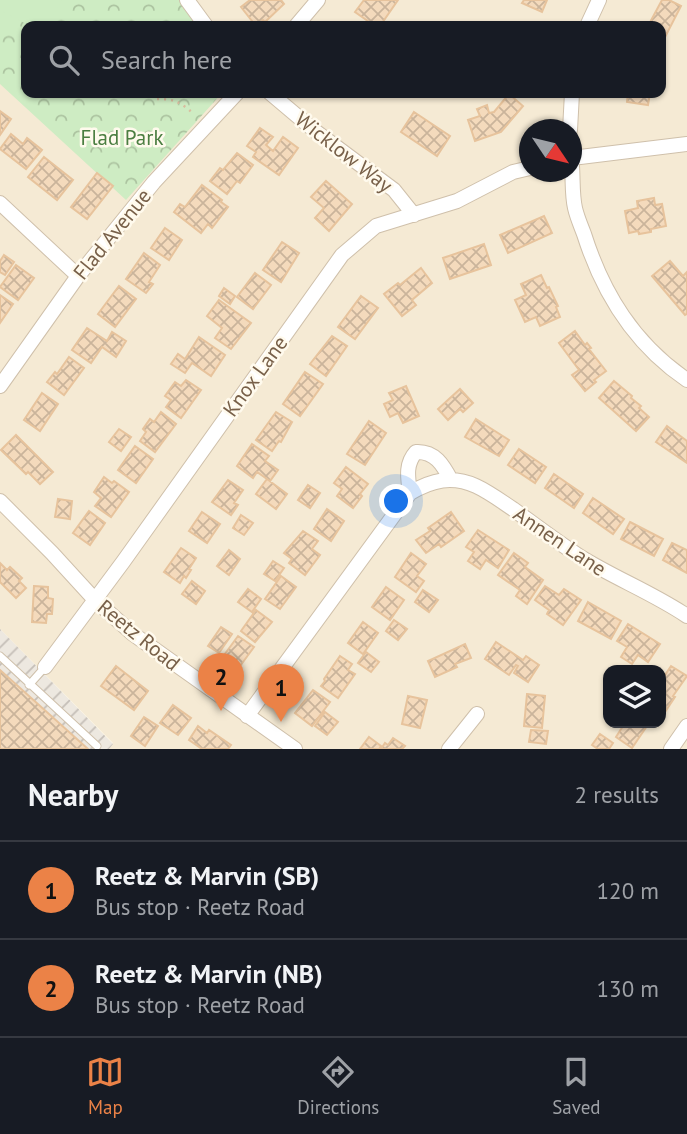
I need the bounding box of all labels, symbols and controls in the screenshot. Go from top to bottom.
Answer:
search box [21,21,666,98]
icon: search [45,41,83,79]
text: Search here [101,43,232,76]
street label: Wicklow Way [290,105,398,199]
north arrow [519,119,582,182]
park label: Flad Park [81,124,163,151]
street label: Flad Avenue [67,183,157,285]
street label: Knox Lane [217,330,293,422]
your location [379,484,413,518]
street label: Annen Lane [508,500,612,582]
street label: Reetz Road [92,593,186,677]
pin: 2 [198,653,244,711]
pin: 1 [258,664,304,722]
map controls [603,665,666,728]
button: layers [603,665,666,728]
text: Nearby [28,775,118,814]
text: 2 results [575,780,659,809]
text: Reetz & Marvin (SB) [95,859,319,892]
text: 1 [44,876,58,905]
text: 120 m [597,876,659,905]
text: Bus stop · Reetz Road [95,892,305,921]
text: Reetz & Marvin (NB) [95,957,323,990]
text: 2 [44,974,58,1003]
text: 130 m [597,974,659,1003]
text: Bus stop · Reetz Road [95,990,305,1019]
tab: Map [86,1053,124,1119]
tab: Directions [297,1053,379,1119]
tab: Saved [552,1053,601,1119]

